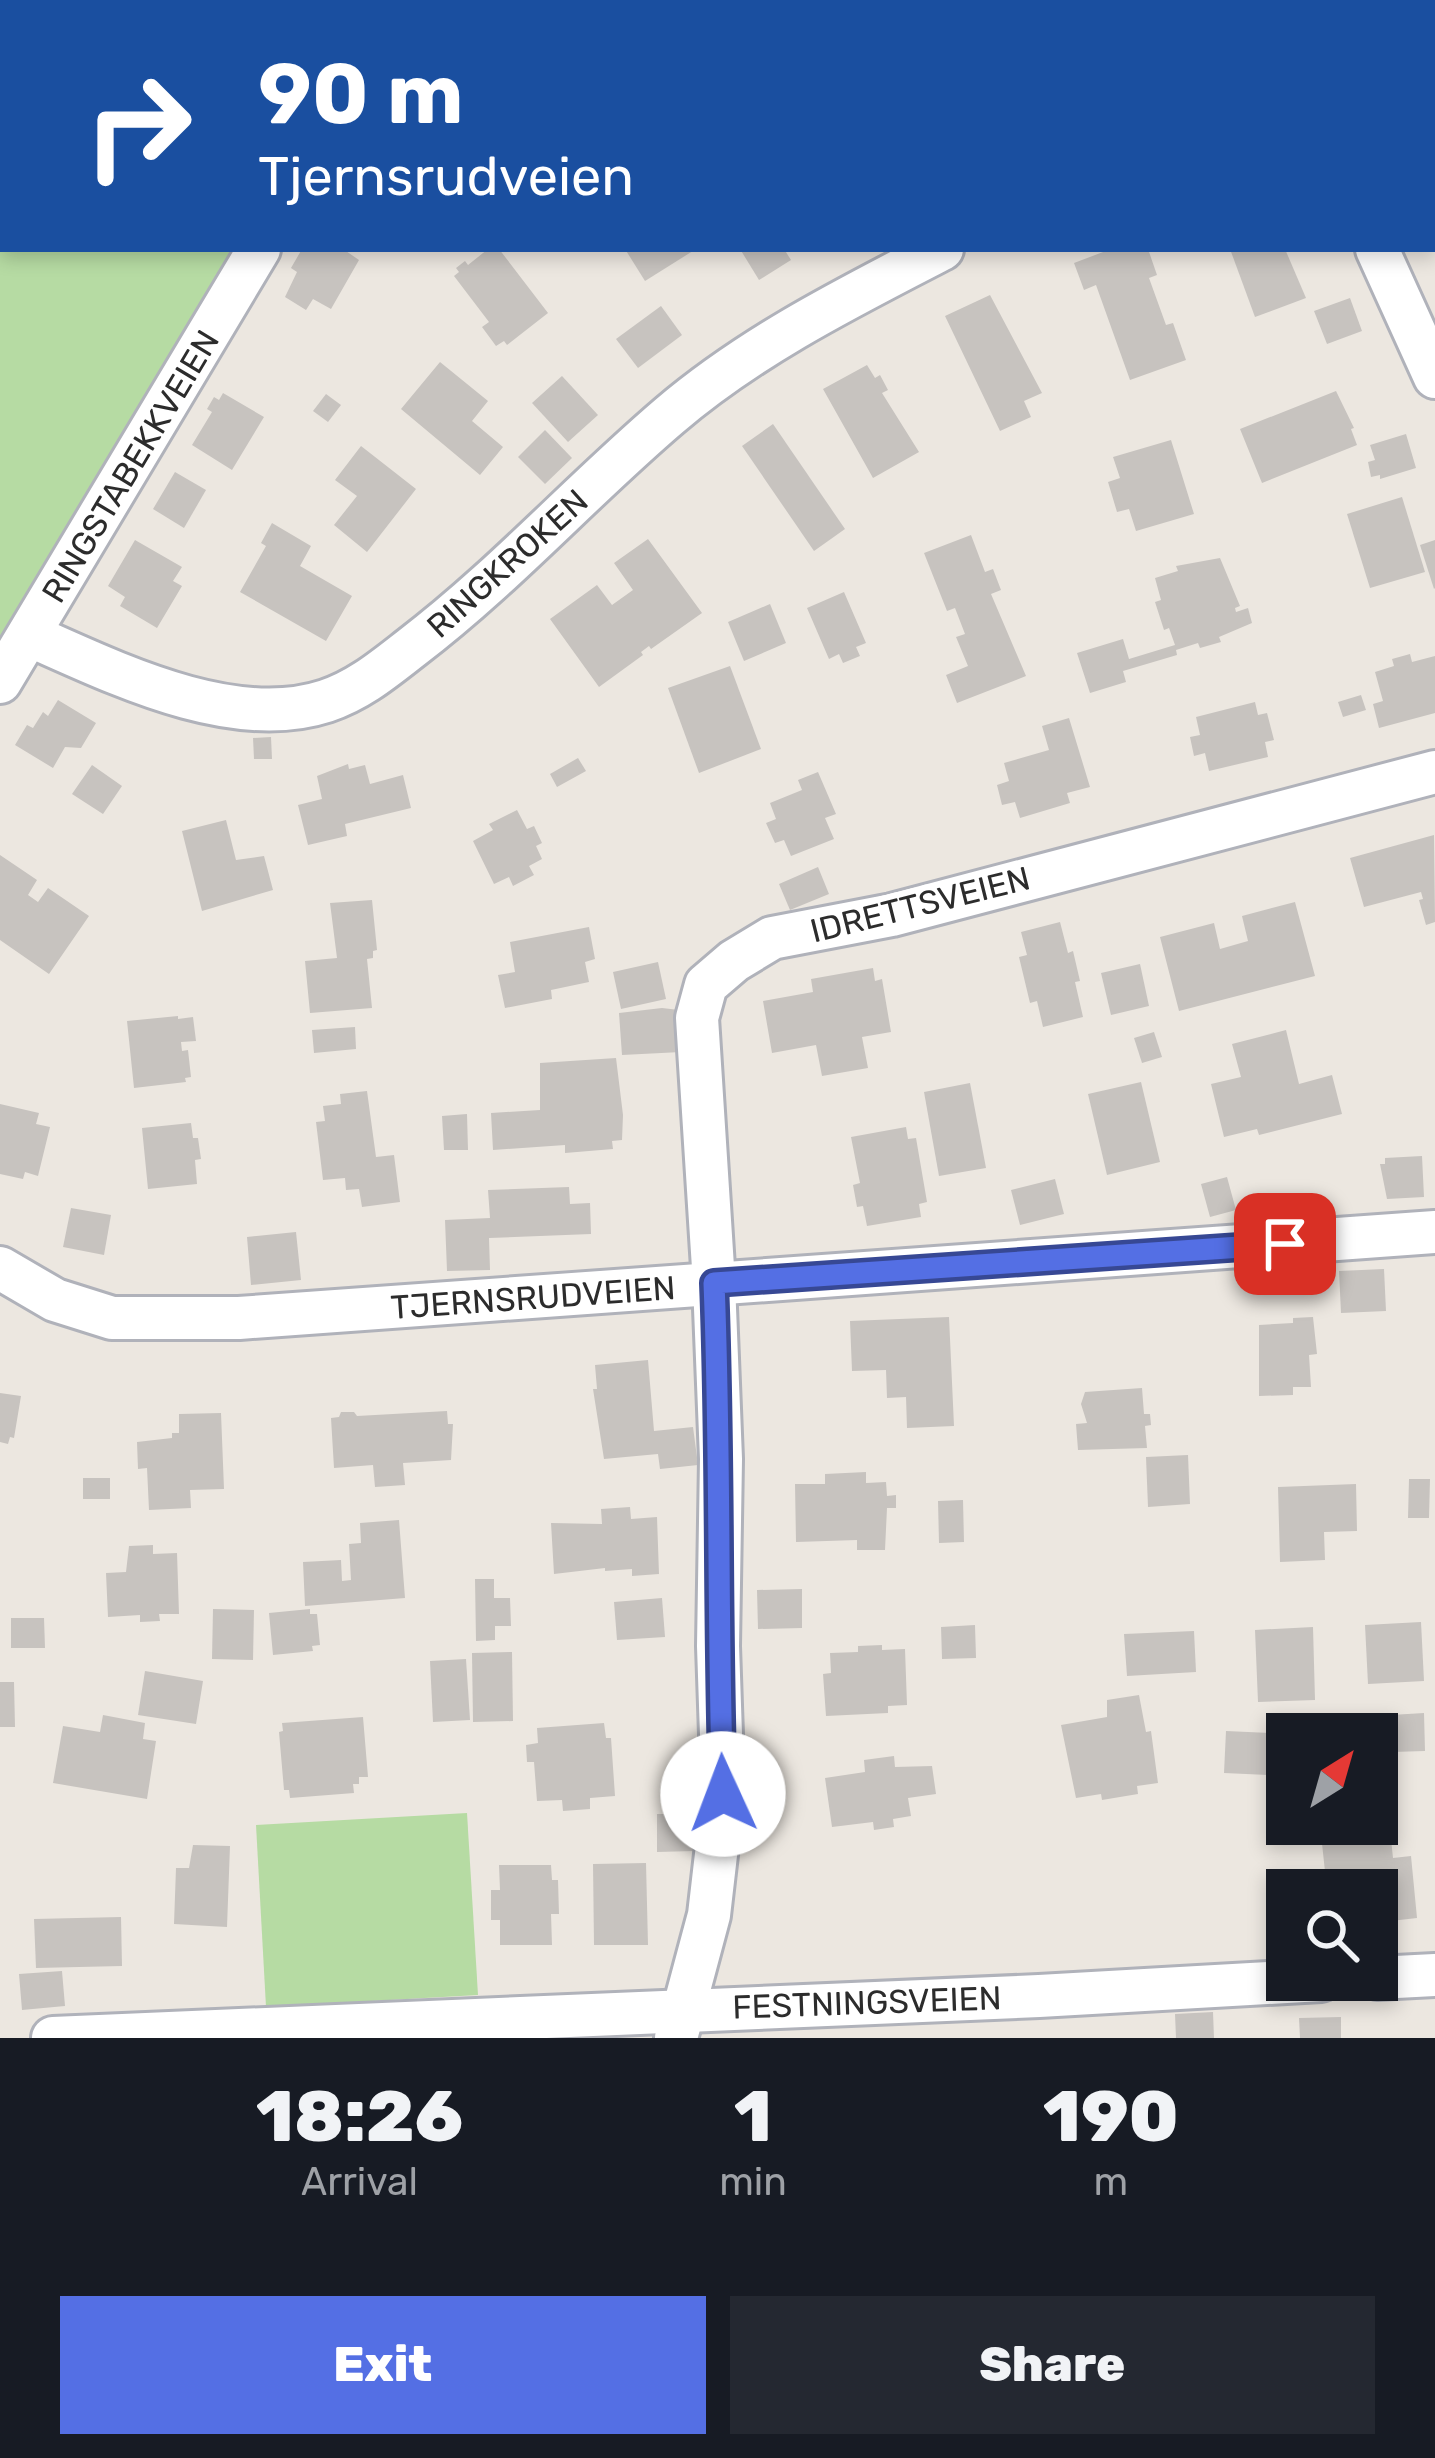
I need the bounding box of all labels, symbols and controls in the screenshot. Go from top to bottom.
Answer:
text: 90 m [258,44,464,144]
icon: right [60,48,216,204]
text: Tjernsrudveien [258,145,634,209]
street label: RINGSTABEKKVEIEN [34,323,227,609]
street label: RINGKROKEN [419,481,596,646]
street label: IDRETTSVEIEN [806,858,1034,951]
pin [1234,1193,1336,1295]
icon: arrive [1252,1211,1318,1277]
street label: TJERNSRUDVEIEN [389,1268,677,1327]
north arrow [1266,1713,1398,1845]
map controls [1266,1713,1398,2001]
position arrow [660,1731,786,1857]
button: search [1266,1869,1398,2001]
street label: FESTNINGSVEIEN [732,1978,1002,2027]
text: 18:26 [256,2074,463,2159]
text: 1 [734,2074,772,2159]
text: 190 [1043,2074,1179,2159]
text: Arrival [301,2159,418,2205]
text: min [719,2159,787,2205]
text: m [1094,2159,1128,2205]
button: Exit [60,2296,706,2434]
button: Share [730,2296,1375,2434]

